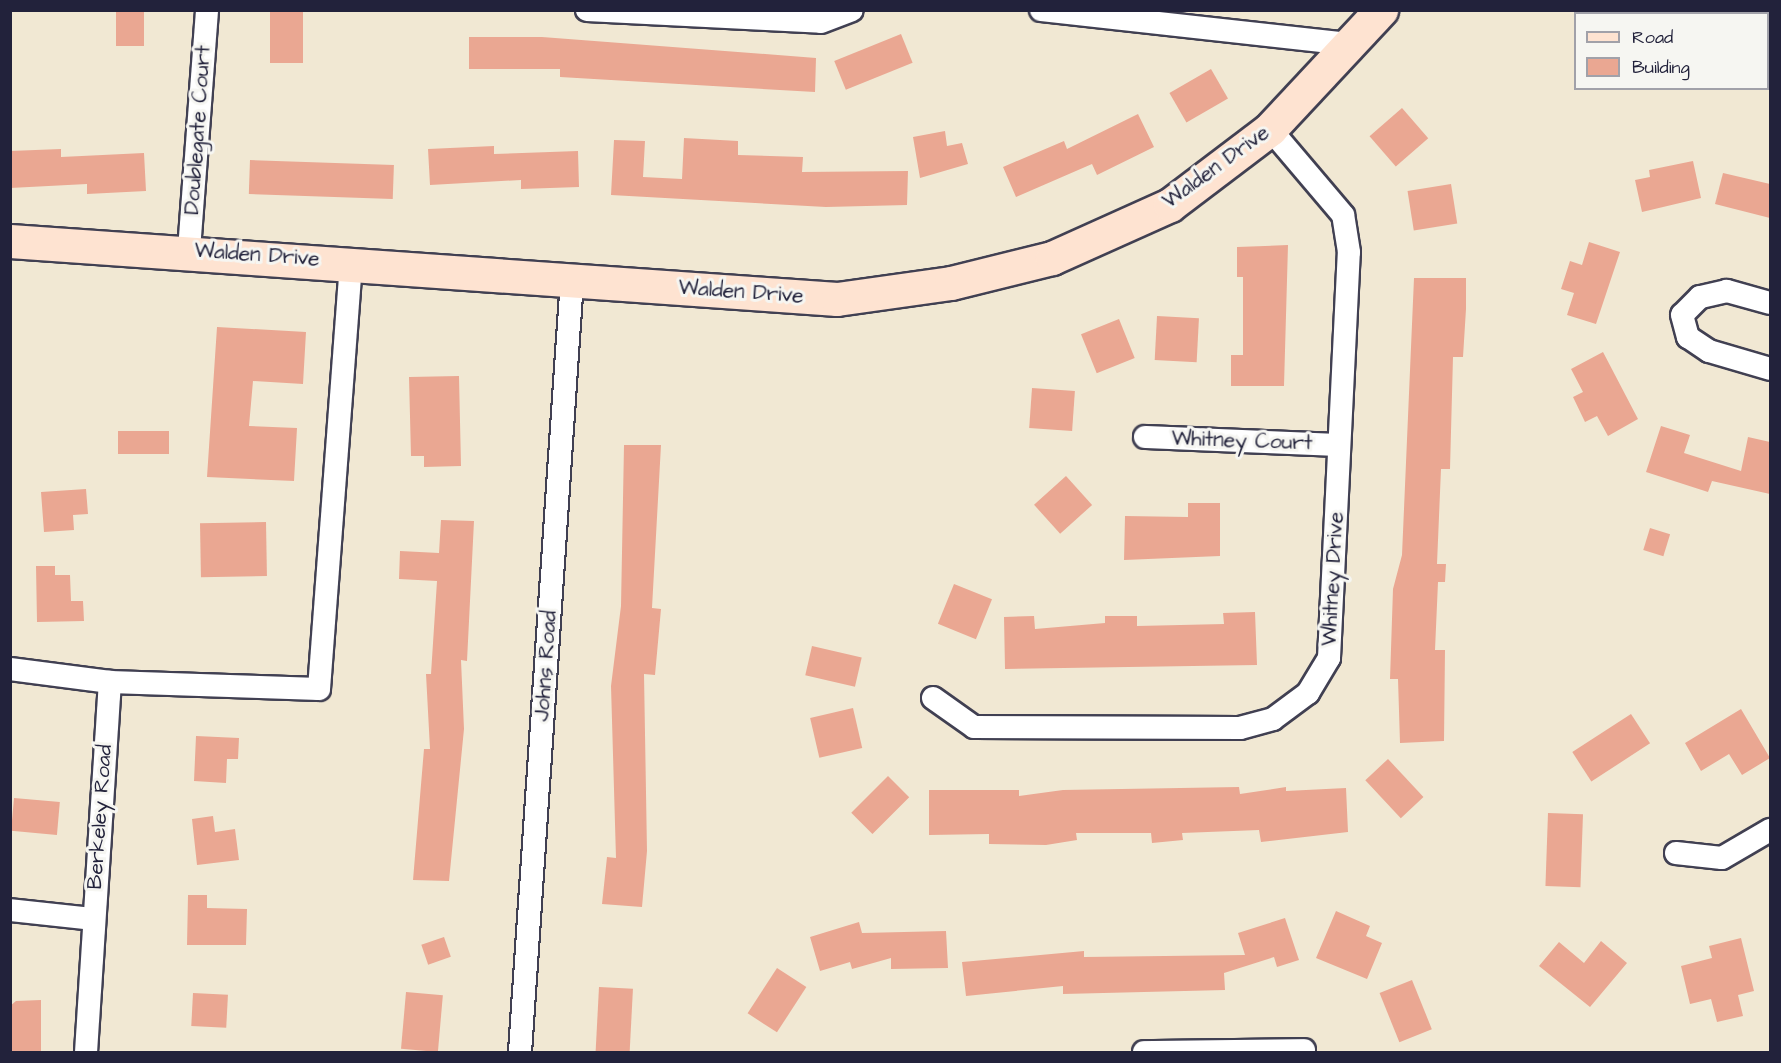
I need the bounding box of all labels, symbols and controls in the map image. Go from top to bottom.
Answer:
legend [1574,12,1769,90]
text: Road [1632,25,1673,50]
street label: Doublegate Court [180,44,216,216]
text: Building [1632,55,1690,80]
street label: Walden Drive [1158,120,1274,214]
street label: Walden Drive [194,238,320,272]
street label: Walden Drive [678,275,804,309]
street label: Whitney Court [1171,426,1313,456]
street label: Whitney Drive [1317,511,1349,647]
street label: Johns Road [530,610,562,722]
street label: Berkeley Road [82,744,118,890]

